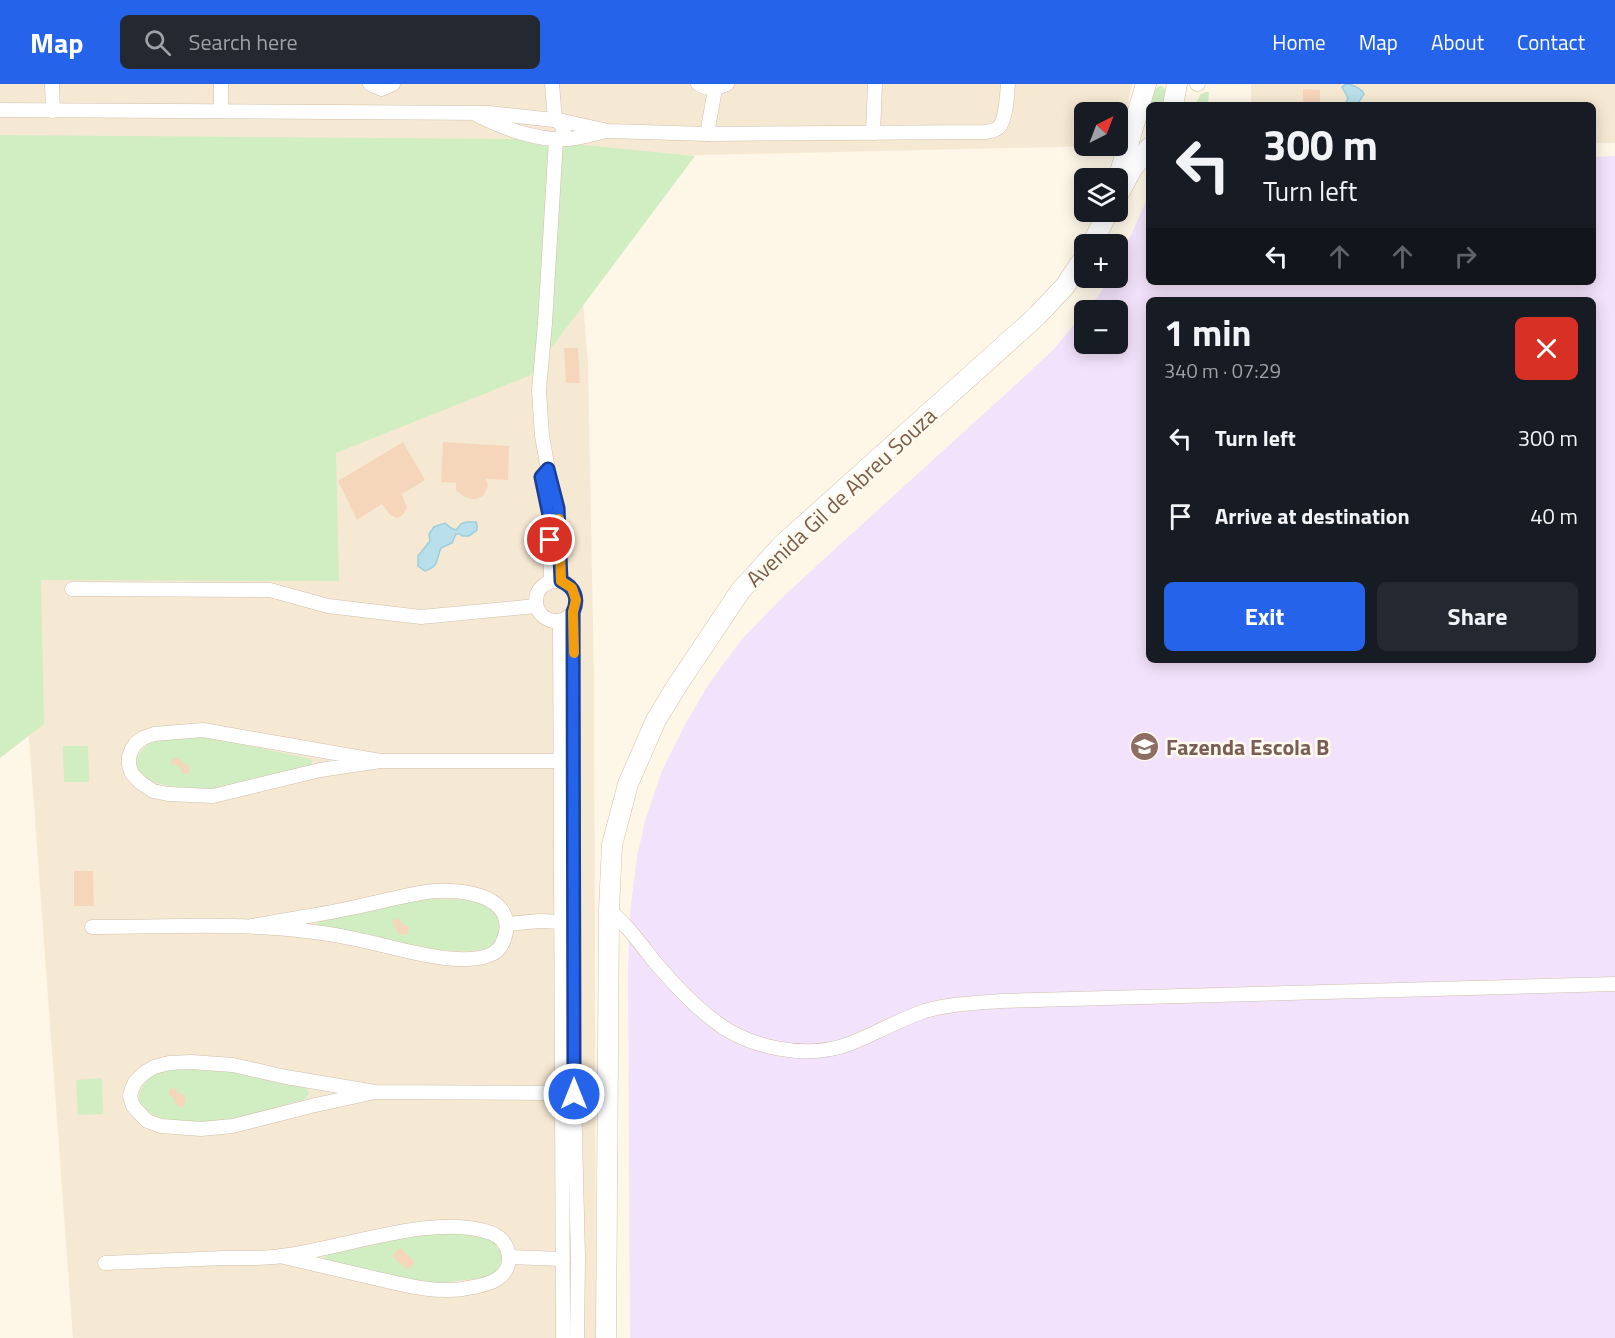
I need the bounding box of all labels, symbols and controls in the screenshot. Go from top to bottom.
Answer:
search box [120,15,540,69]
text: Map [30,21,84,64]
text: Search here [189,25,298,59]
icon: search [141,26,174,59]
text: Home [1272,26,1326,58]
text: Map [1359,26,1398,58]
text: About [1431,26,1484,58]
text: Contact [1517,26,1585,58]
north arrow [1074,102,1128,156]
map controls [1074,102,1128,354]
text: 300 m [1263,112,1378,176]
icon: left [1164,126,1242,204]
button: layers [1074,168,1128,222]
text: Turn left [1263,170,1357,211]
button: + [1074,234,1128,288]
icon: left [1260,240,1293,273]
icon: ahead [1323,240,1356,273]
icon: ahead [1386,240,1419,273]
icon: right [1449,240,1482,273]
button: − [1074,300,1128,354]
text: 1 min [1164,305,1251,360]
button: close [1515,317,1578,380]
text: 340 m · 07:29 [1164,355,1281,386]
street label: Avenida Gil de Abreu Souza [738,399,944,595]
text: Turn left [1215,421,1296,455]
text: 300 m [1518,421,1578,455]
icon: left [1164,422,1197,455]
text: Arrive at destination [1215,499,1410,533]
text: 40 m [1530,499,1578,533]
icon: arrive [1164,500,1197,533]
pin [524,514,575,565]
icon: arrive [533,523,566,556]
button: Exit [1164,582,1365,651]
button: Share [1377,582,1578,651]
place label: Fazenda Escola B [1166,730,1330,764]
school or university icon: Fazenda Escola B [1129,731,1161,763]
position arrow [542,1062,606,1126]

